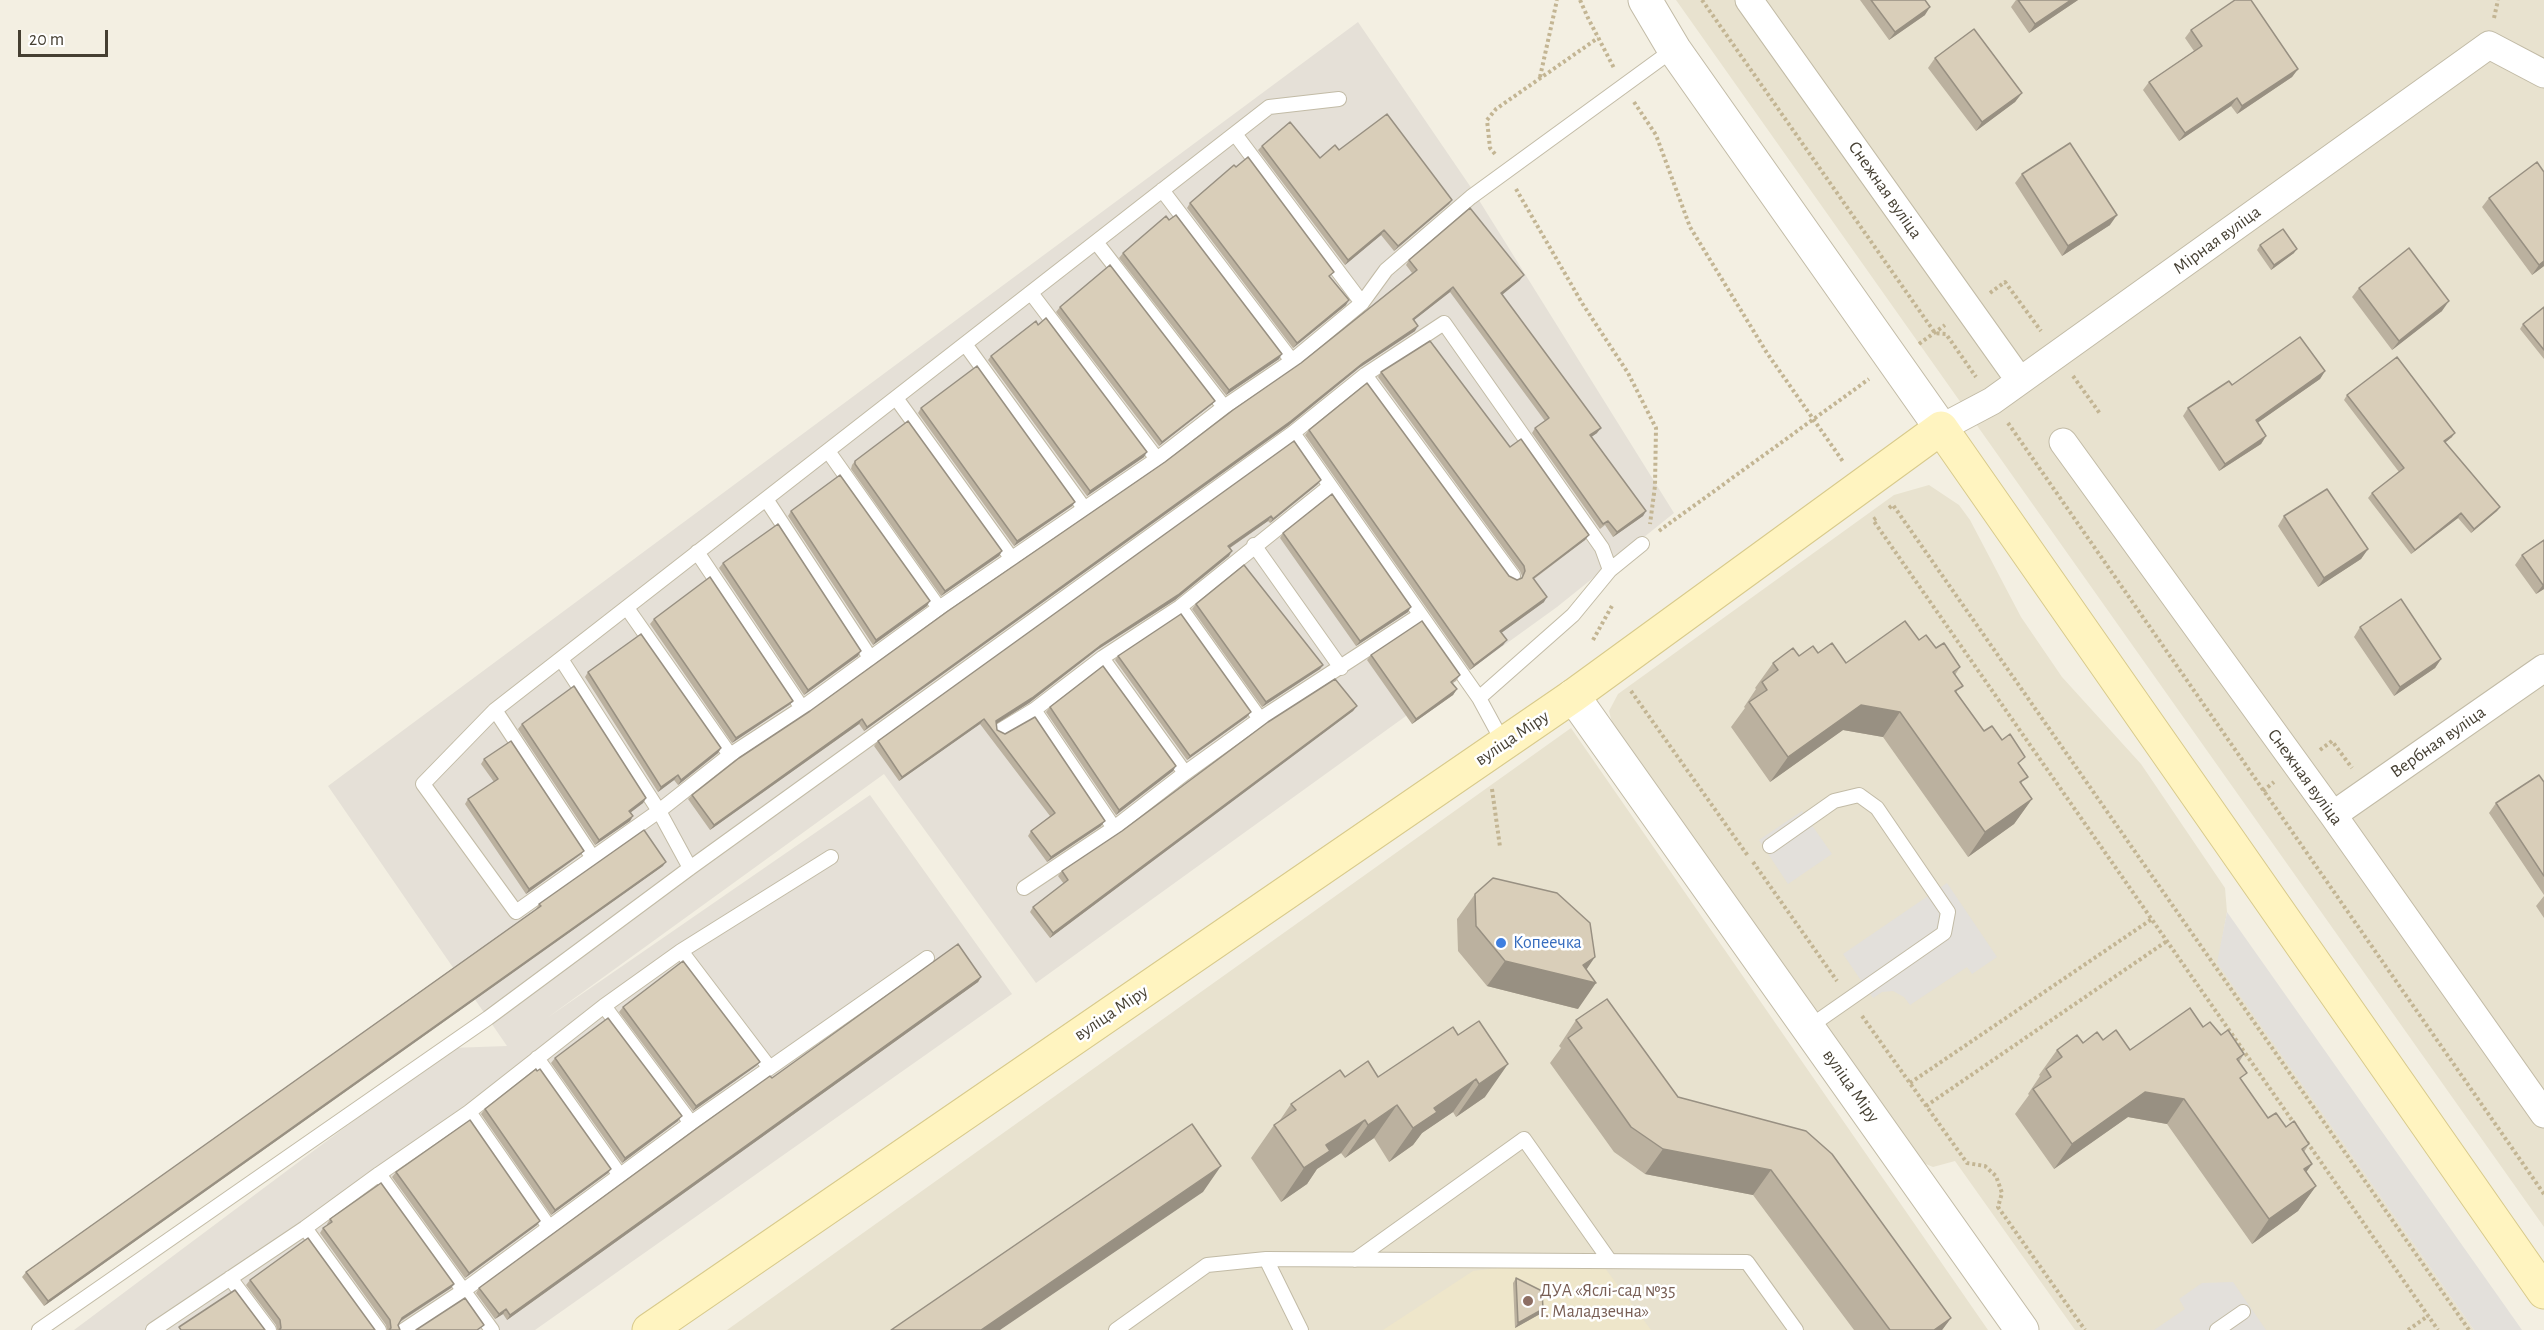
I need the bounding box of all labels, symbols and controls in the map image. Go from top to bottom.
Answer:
scale bar [21,18,111,56]
text: 20 m [29,31,64,49]
street label: Снежная вуліца [1843,137,1927,243]
street label: Мірная вуліца [2169,201,2265,279]
street label: Вербная вуліца [2386,701,2490,783]
street label: вуліца Міру [1471,705,1553,771]
street label: Снежная вуліца [2263,724,2347,830]
place label: Копеечка [1513,932,1582,954]
marker: Копеечка [1494,936,1508,950]
street label: вуліца Міру [1070,980,1152,1046]
street label: вуліца Міру [1818,1045,1884,1127]
place label: ДУА «Яслі-сад №35 г. Маладзечна» [1540,1280,1675,1322]
marker: ДУА «Яслі-сад №35 г. Маладзечна» [1521,1294,1535,1308]

